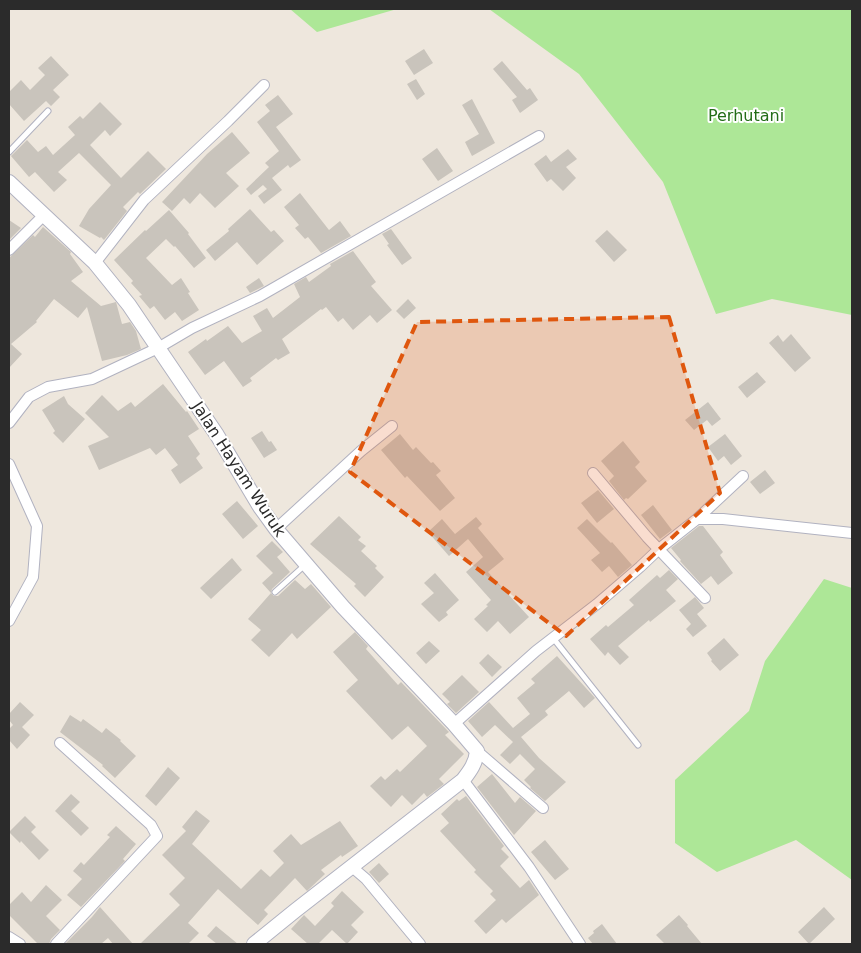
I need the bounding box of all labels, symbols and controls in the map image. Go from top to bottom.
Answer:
park label: Perhutani [708,106,784,125]
street label: Jalan Hayam Wuruk [188,397,290,541]

